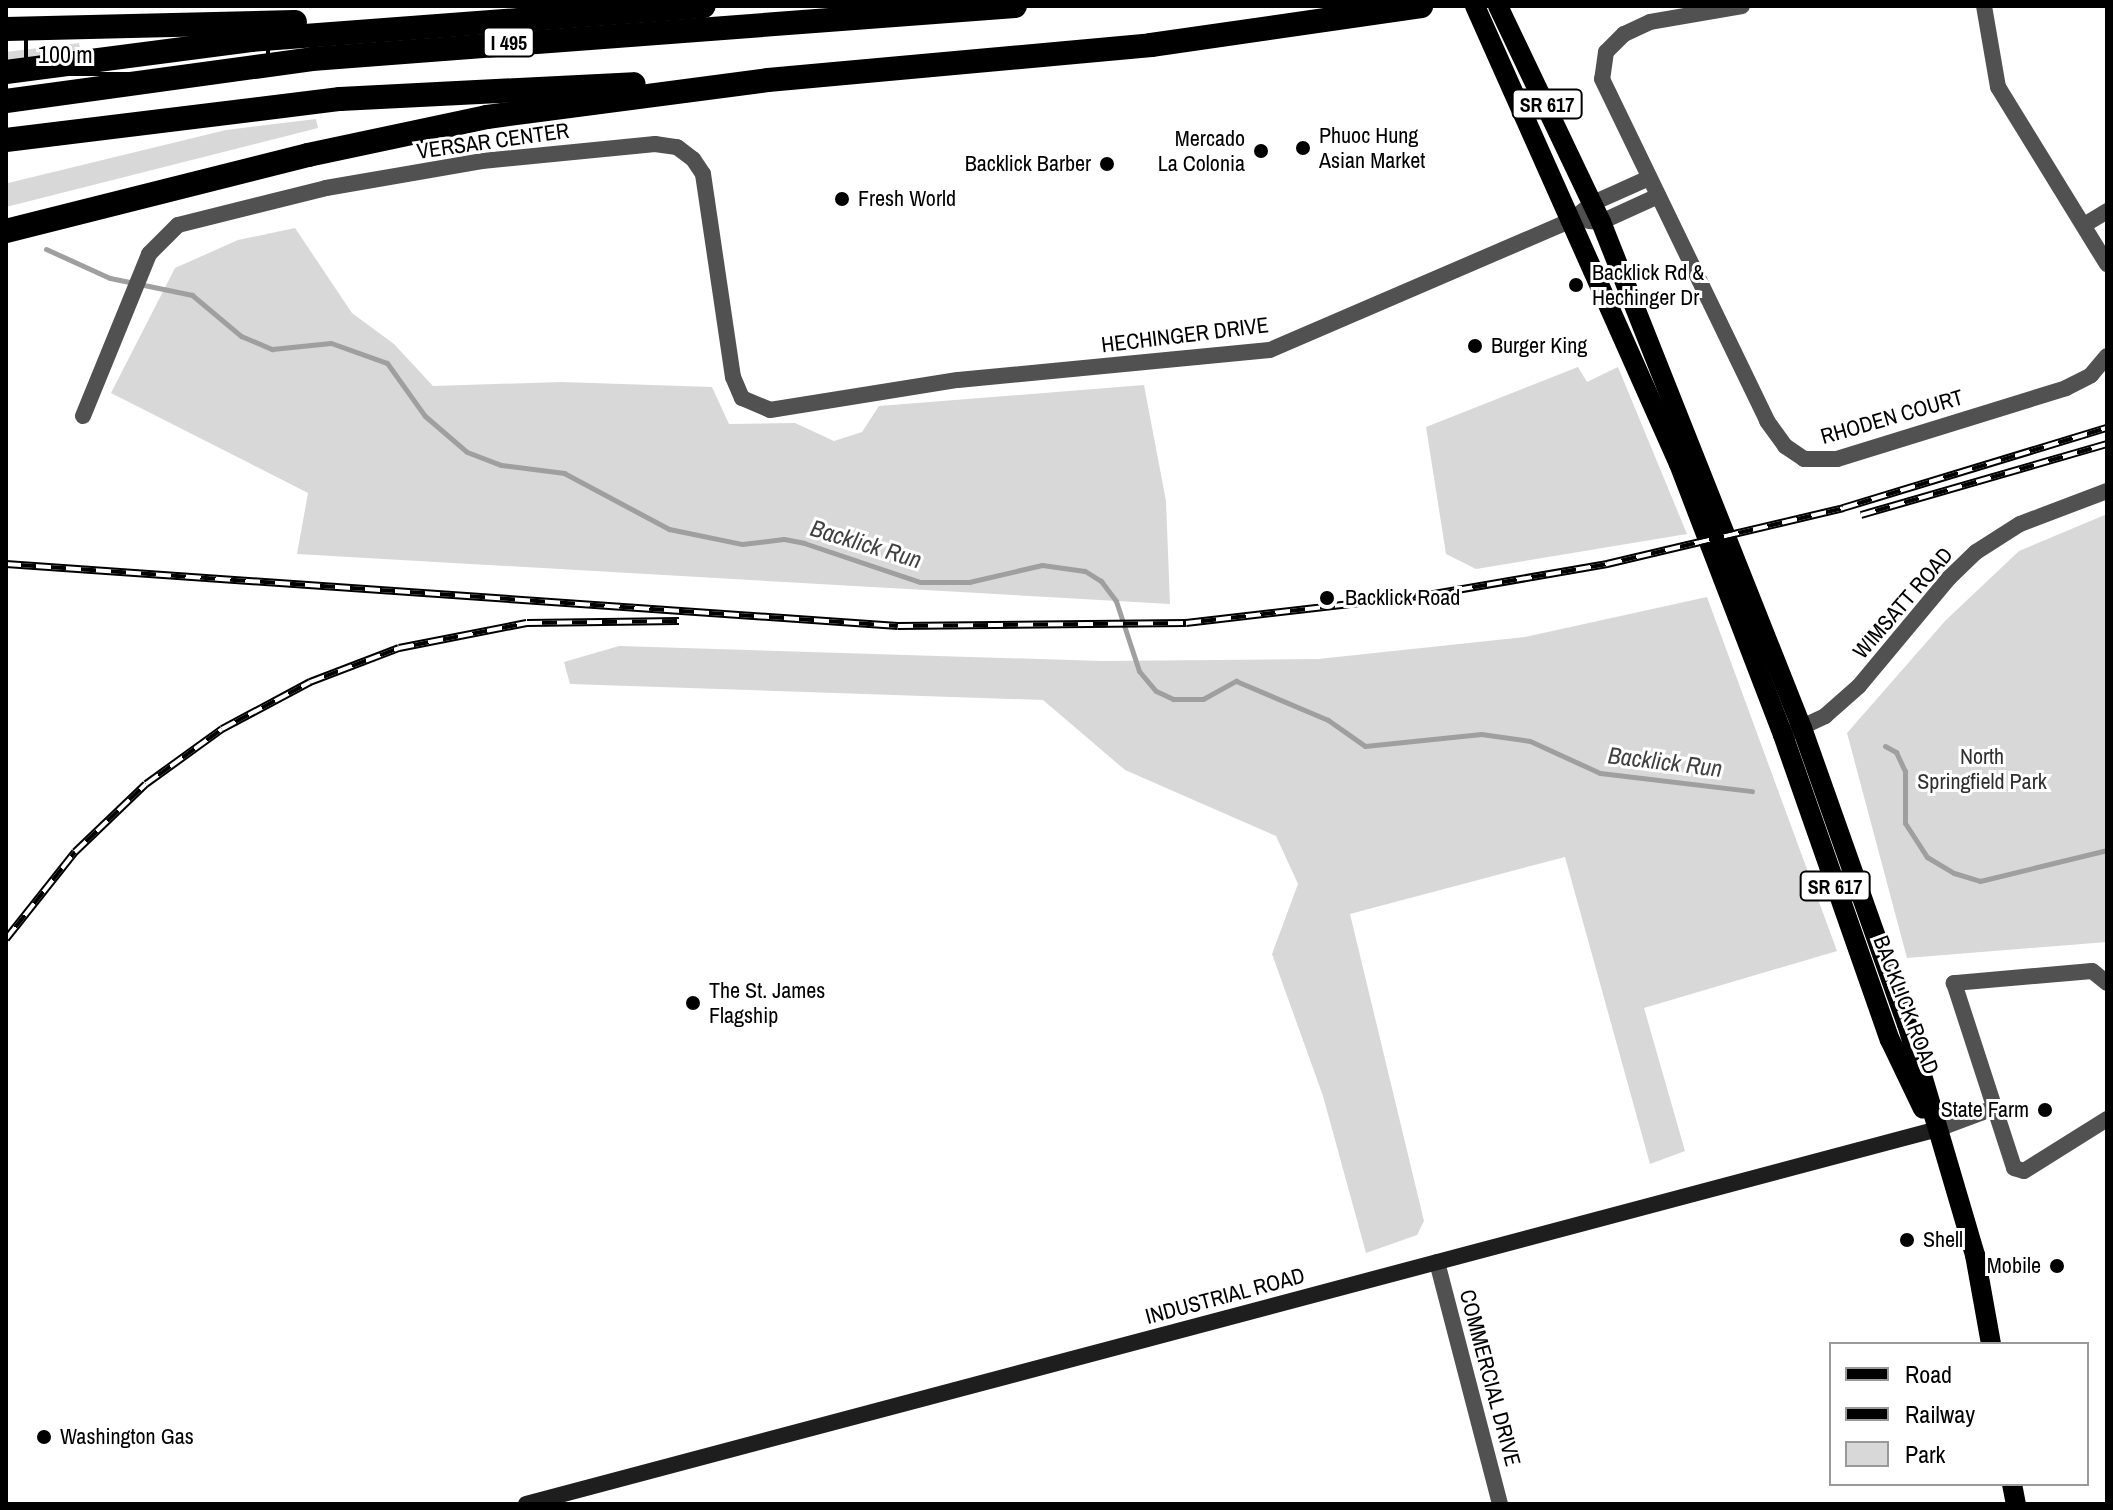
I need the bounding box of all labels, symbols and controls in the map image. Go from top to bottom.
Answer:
scale bar [28,24,274,74]
road number: I 495 [481,26,537,58]
text: 100 m [38,38,93,70]
road number: SR 617 [1511,88,1583,120]
street label: VERSAR CENTER [415,117,571,165]
place label: Phuoc Hung Asian Market [1319,122,1425,174]
place label: Mercado La Colonia [1158,125,1245,176]
marker: Phuoc Hung Asian Market [1294,139,1312,157]
marker: Mercado La Colonia [1252,142,1270,160]
place label: Backlick Barber [965,151,1091,177]
marker: Backlick Barber [1098,155,1116,173]
place label: Fresh World [858,186,956,212]
marker: Fresh World [833,190,851,208]
place label: Backlick Rd & Hechinger Dr [1592,259,1704,310]
marker: Backlick Rd & Hechinger Dr [1567,276,1585,294]
street label: HECHINGER DRIVE [1100,312,1270,358]
place label: Burger King [1491,333,1587,359]
marker: Burger King [1466,337,1484,355]
street label: RHODEN COURT [1818,384,1966,450]
water label: Backlick Run [807,513,925,575]
street label: WIMSATT ROAD [1847,542,1959,664]
place label: Backlick Road [1345,585,1460,611]
marker: Backlick Road [1316,587,1338,609]
water label: Backlick Run [1606,741,1724,783]
park label: North Springfield Park [1917,743,2047,794]
road number: SR 617 [1799,870,1871,902]
street label: BACKLICK ROAD [1867,932,1945,1078]
place label: The St. James Flagship [709,977,825,1028]
marker: The St. James Flagship [684,994,702,1012]
place label: State Farm [1941,1097,2029,1123]
marker: State Farm [2036,1101,2054,1119]
place label: Shell [1923,1227,1963,1253]
marker: Shell [1898,1231,1916,1249]
place label: Mobile [1987,1253,2041,1279]
marker: Mobile [2048,1257,2066,1275]
street label: INDUSTRIAL ROAD [1142,1262,1308,1330]
street label: COMMERCIAL DRIVE [1454,1286,1526,1470]
legend [1829,1342,2089,1486]
text: Road [1905,1358,1952,1390]
text: Railway [1905,1398,1975,1430]
place label: Washington Gas [60,1424,194,1450]
marker: Washington Gas [35,1428,53,1446]
text: Park [1905,1438,1945,1470]

